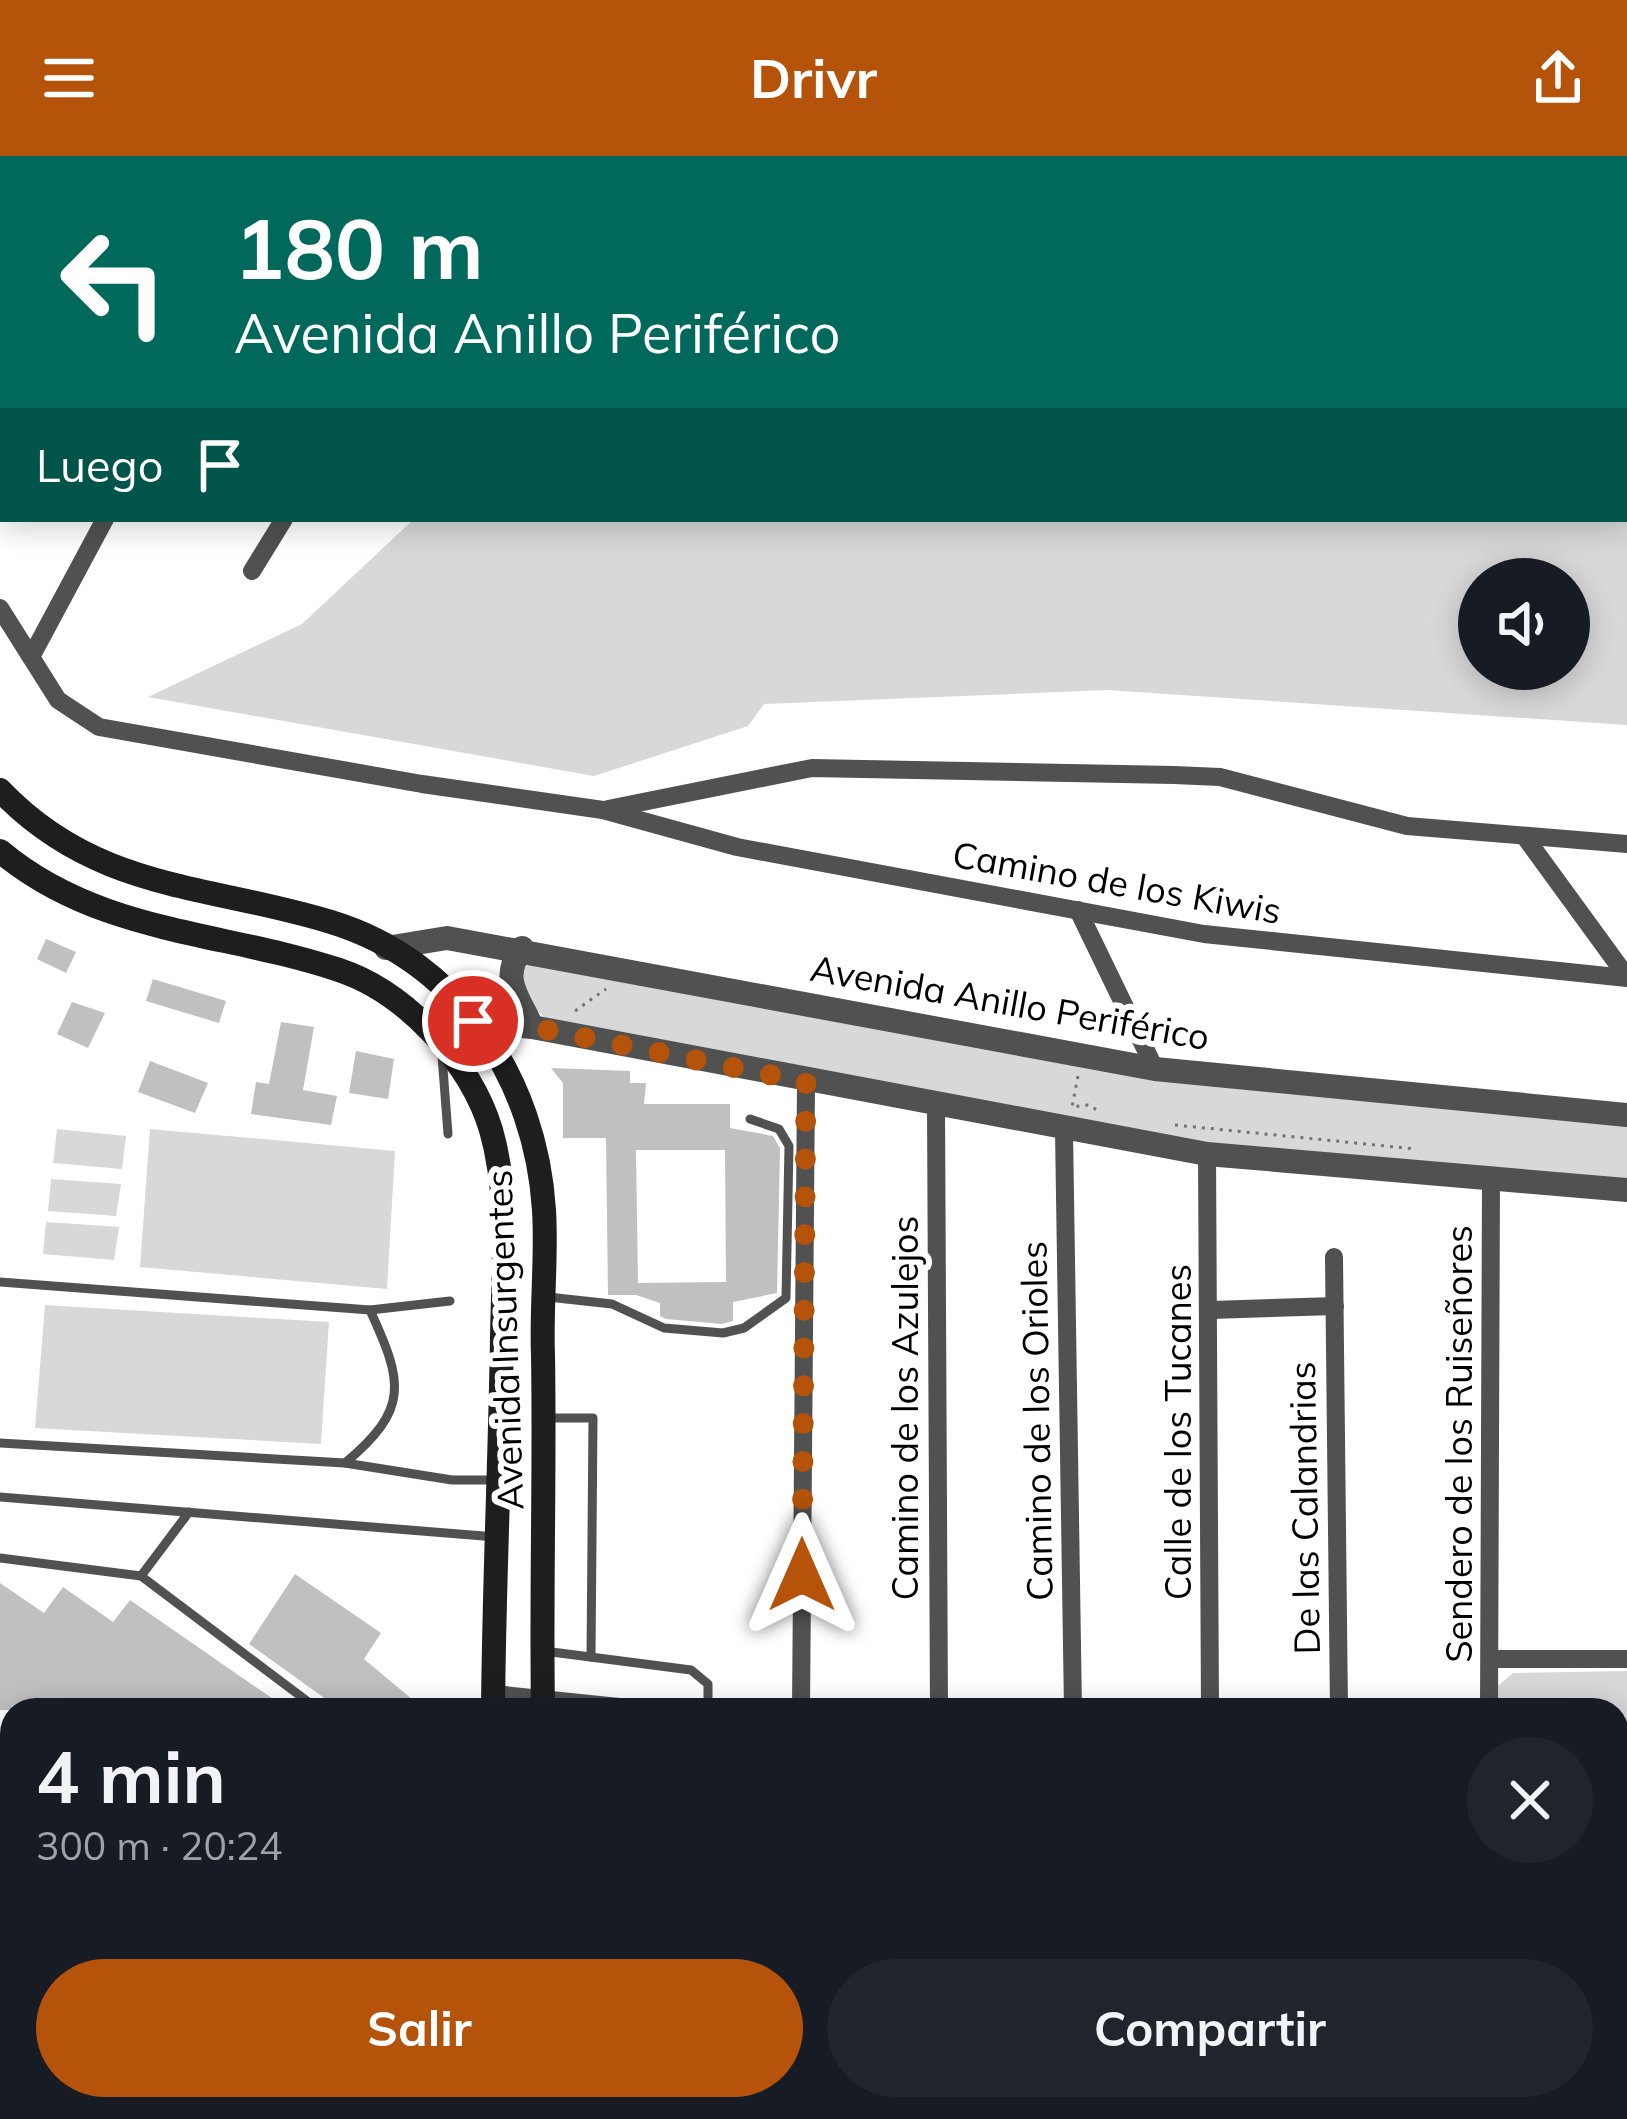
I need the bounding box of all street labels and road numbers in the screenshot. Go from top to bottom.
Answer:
street label: Camino de los Kiwis [949,831,1285,933]
street label: Avenida Anillo Periférico [807,945,1213,1059]
street label: Avenida Insurgentes [476,1169,532,1511]
street label: Camino de los Azulejos [882,1216,927,1600]
street label: Sendero de los Ruiseñores [1436,1225,1481,1663]
street label: Camino de los Orioles [1010,1241,1062,1601]
street label: Calle de los Tucanes [1155,1264,1200,1600]
street label: De las Calandrias [1279,1361,1329,1655]

